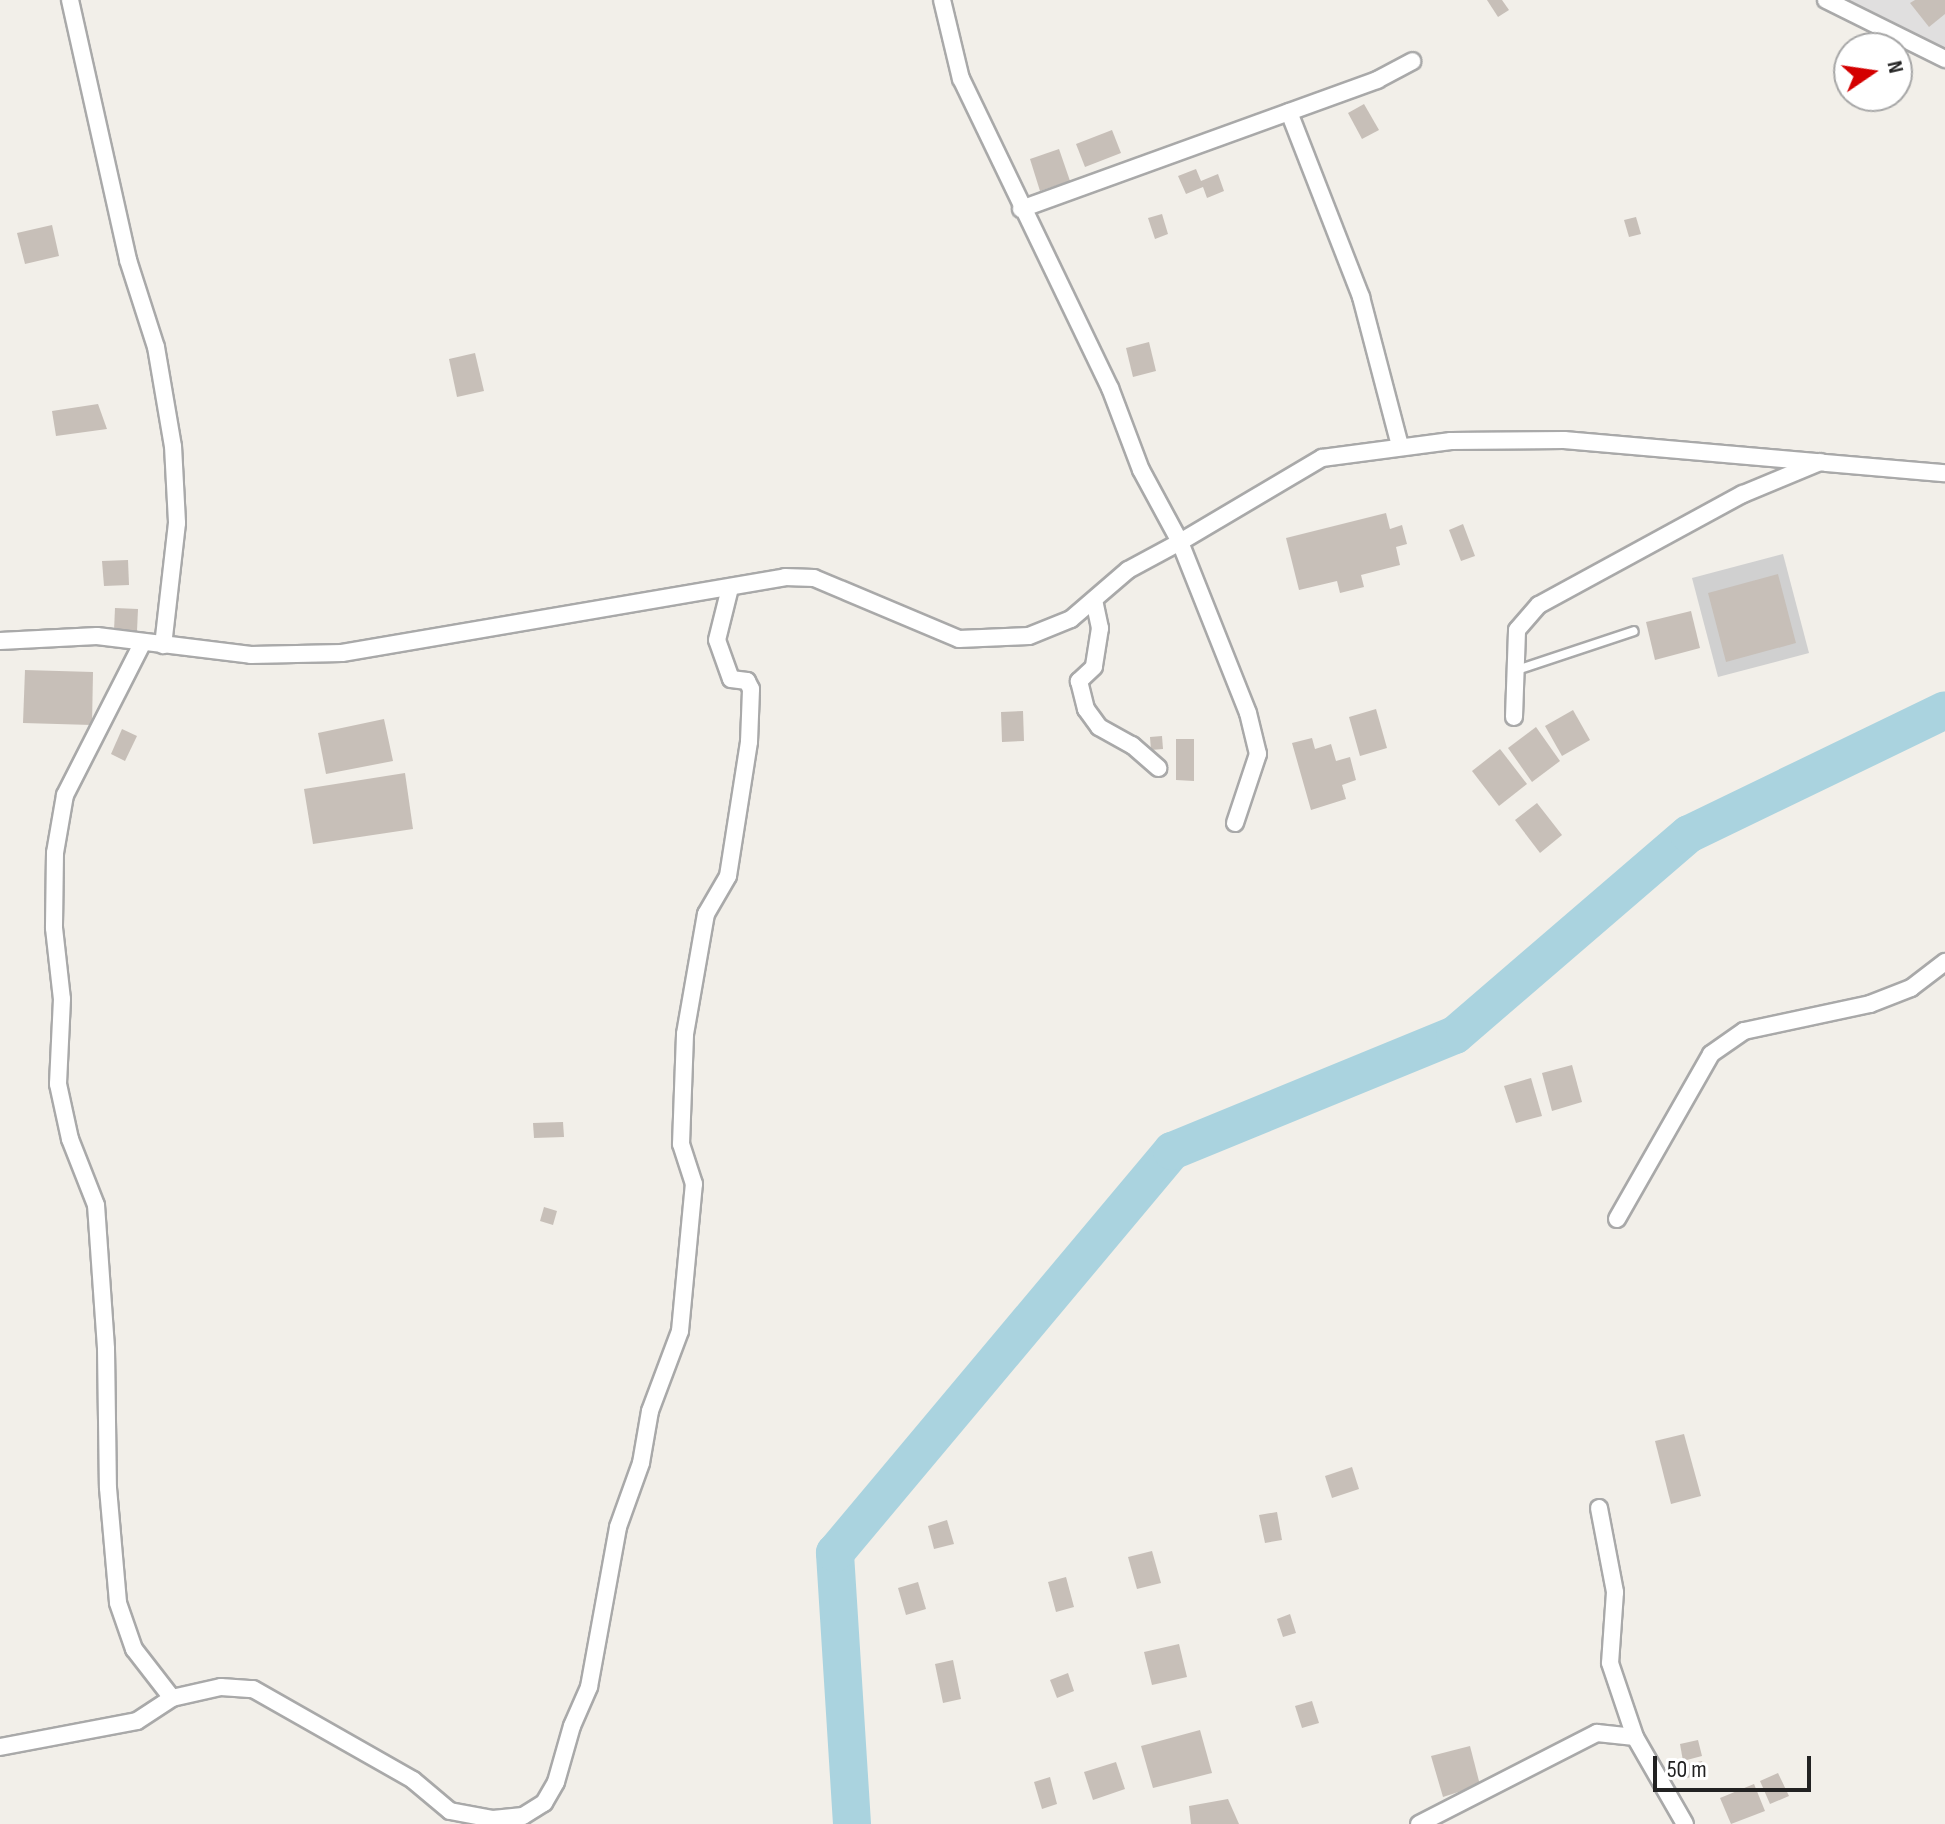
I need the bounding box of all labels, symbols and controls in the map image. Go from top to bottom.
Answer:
north arrow [1833,32,1913,112]
text: N [1880,58,1909,76]
scale bar [1657,1740,1815,1790]
text: 50 m [1667,1755,1707,1784]

